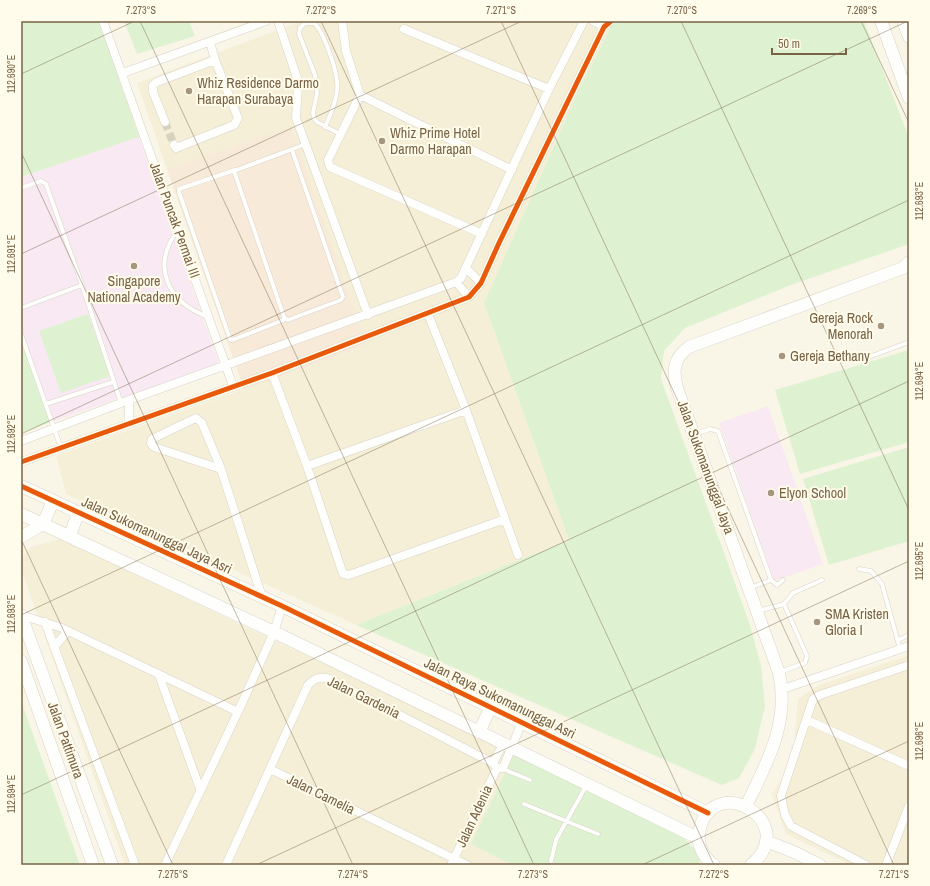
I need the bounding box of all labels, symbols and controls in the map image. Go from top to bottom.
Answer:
text: 7.273°S [126,4,157,17]
text: 7.272°S [306,4,337,17]
text: 7.271°S [486,4,517,17]
text: 7.270°S [667,4,698,17]
text: 7.269°S [847,4,878,17]
scale bar [772,30,846,56]
text: 50 m [778,36,800,52]
text: 112.690°E [5,55,18,93]
place label: Whiz Residence Darmo Harapan Surabaya [197,74,319,108]
marker: Whiz Residence Darmo Harapan Surabaya [184,86,194,96]
place label: Whiz Prime Hotel Darmo Harapan [390,124,480,158]
marker: Whiz Prime Hotel Darmo Harapan [377,136,387,146]
street label: Jalan Puncak Permai III [146,160,204,280]
text: 112.693°E [913,182,926,220]
text: 112.691°E [5,235,18,273]
marker: Singapore National Academy [129,261,139,271]
place label: Singapore National Academy [87,272,181,306]
place label: Gereja Rock Menorah [809,309,873,343]
marker: Gereja Rock Menorah [876,321,886,331]
place label: Gereja Bethany [790,347,870,365]
marker: Gereja Bethany [777,351,787,361]
text: 112.694°E [913,362,926,400]
street label: Jalan Sukomanunggal Jaya [673,398,739,537]
text: 112.692°E [5,415,18,453]
place label: Elyon School [779,484,846,502]
marker: Elyon School [766,488,776,498]
street label: Jalan Sukomanunggal Jaya Asri [79,492,235,578]
text: 112.695°E [913,542,926,580]
text: 112.693°E [5,595,18,633]
place label: SMA Kristen Gloria I [825,605,889,639]
marker: SMA Kristen Gloria I [812,617,822,627]
street label: Jalan Raya Sukomanunggal Asri [421,653,579,743]
street label: Jalan Gardenia [325,672,404,723]
street label: Jalan Pattimura [44,699,88,781]
text: 112.696°E [913,722,926,760]
street label: Jalan Camelia [284,770,358,818]
text: 112.694°E [5,775,18,813]
street label: Jalan Adenia [452,782,496,850]
text: 7.275°S [158,868,189,881]
text: 7.274°S [338,868,369,881]
text: 7.273°S [518,868,549,881]
text: 7.272°S [699,868,730,881]
text: 7.271°S [879,868,910,881]

